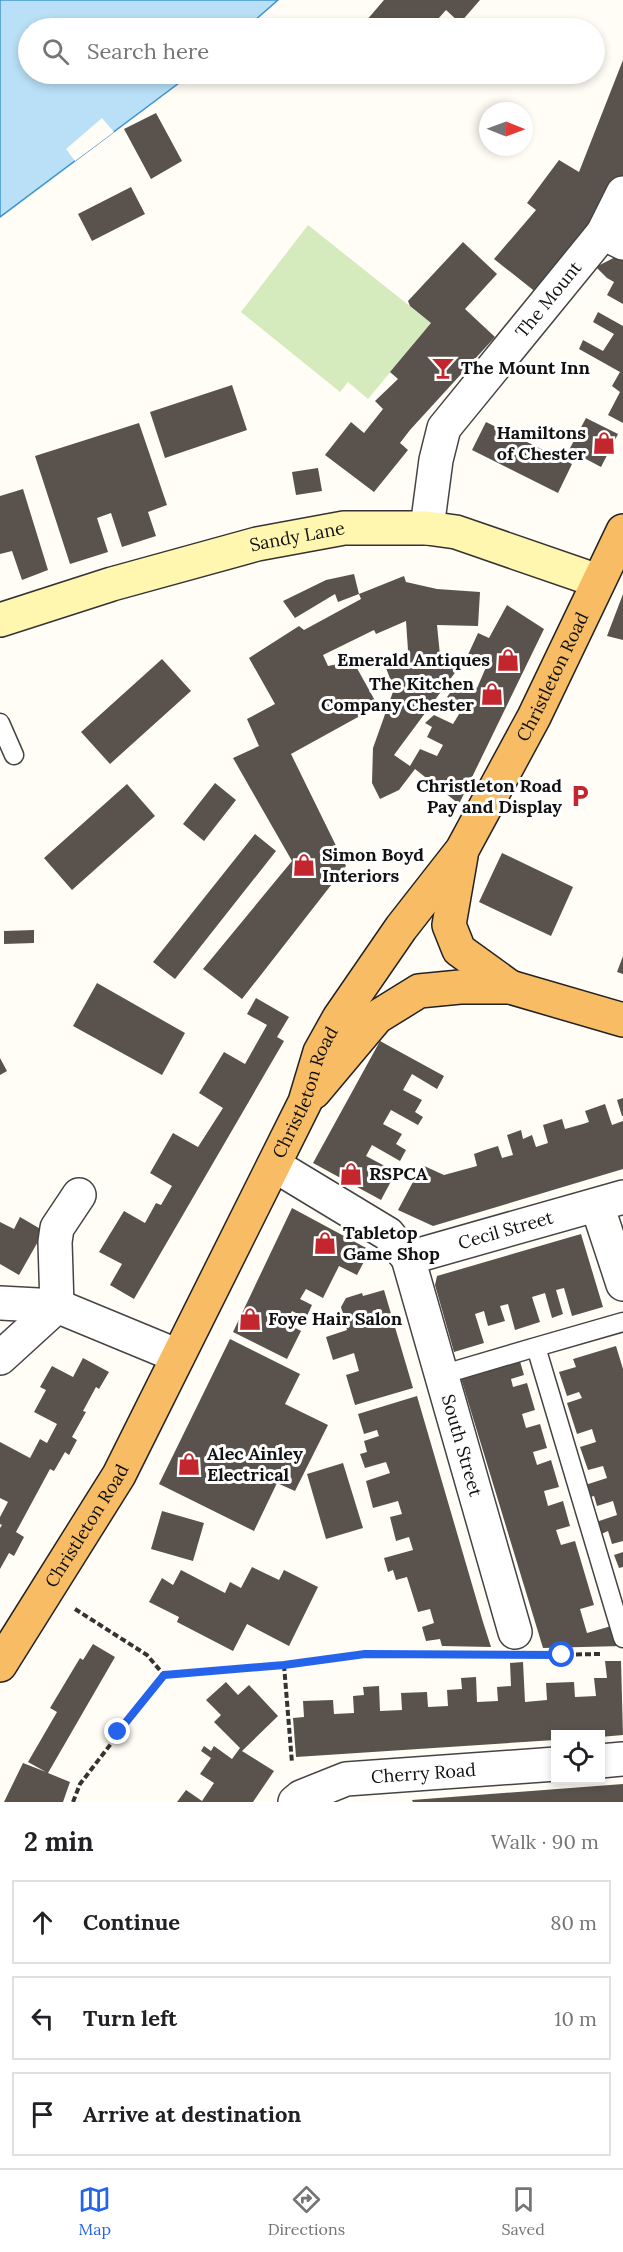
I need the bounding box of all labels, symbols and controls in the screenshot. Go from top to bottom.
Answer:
search box [18,18,605,84]
icon: search [39,35,72,68]
text: Search here [87,37,209,65]
north arrow [479,102,533,156]
street label: The Mount [510,256,586,342]
bar icon: The Mount Inn [430,355,456,381]
place label: The Mount Inn [461,356,590,379]
place label: Hamiltons of Chester [496,421,586,465]
shop icon: Hamiltons of Chester [591,430,617,456]
street label: Sandy Lane [247,516,347,557]
street label: Christleton Road [511,608,594,745]
shop icon: Emerald Antiques [495,647,521,673]
place label: Emerald Antiques [337,648,490,671]
place label: The Kitchen Company Chester [321,672,475,716]
shop icon: The Kitchen Company Chester [479,681,505,707]
place label: Christleton Road Pay and Display [416,774,562,818]
parking icon: Christleton Road Pay and Display [567,783,593,809]
place label: Simon Boyd Interiors [322,843,424,887]
shop icon: Simon Boyd Interiors [291,852,317,878]
street label: Christleton Road [267,1022,343,1162]
shop icon: RSPCA [338,1161,364,1187]
place label: RSPCA [369,1162,428,1185]
street label: Cecil Street [455,1205,556,1254]
place label: Tabletop Game Shop [343,1221,440,1265]
shop icon: Tabletop Game Shop [312,1230,338,1256]
shop icon: Foye Hair Salon [237,1306,263,1332]
place label: Foye Hair Salon [268,1307,403,1330]
street label: South Street [437,1392,488,1499]
place label: Alec Ainley Electrical [207,1442,303,1486]
shop icon: Alec Ainley Electrical [176,1451,202,1477]
street label: Christleton Road [39,1460,134,1592]
route start [548,1641,574,1667]
route end [104,1718,130,1744]
map controls [551,1730,605,1784]
button: locate [551,1730,605,1784]
street label: Cherry Road [370,1758,477,1788]
text: 2 min [24,1825,94,1858]
text: Walk · 90 m [491,1829,599,1854]
icon: ahead [26,1906,59,1939]
text: Continue [83,1908,180,1936]
text: 80 m [550,1910,597,1935]
icon: left [26,2002,59,2035]
text: Turn left [83,2004,177,2032]
text: 10 m [554,2006,597,2031]
icon: arrive [26,2098,59,2131]
text: Arrive at destination [83,2100,301,2128]
tab: Map [78,2183,111,2239]
tab: Directions [268,2183,345,2239]
tab: Saved [501,2183,545,2239]

